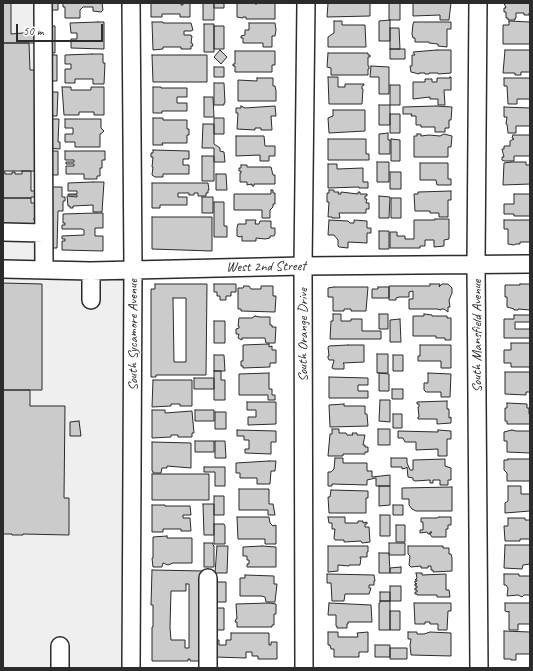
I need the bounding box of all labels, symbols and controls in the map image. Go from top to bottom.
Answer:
scale bar [18,16,105,42]
text: 50 m [23,23,43,39]
street label: West 2nd Street [226,258,306,276]
street label: South Sycamore Avenue [125,279,141,391]
street label: South Mansfield Avenue [469,280,485,392]
street label: South Orange Drive [295,288,311,382]

